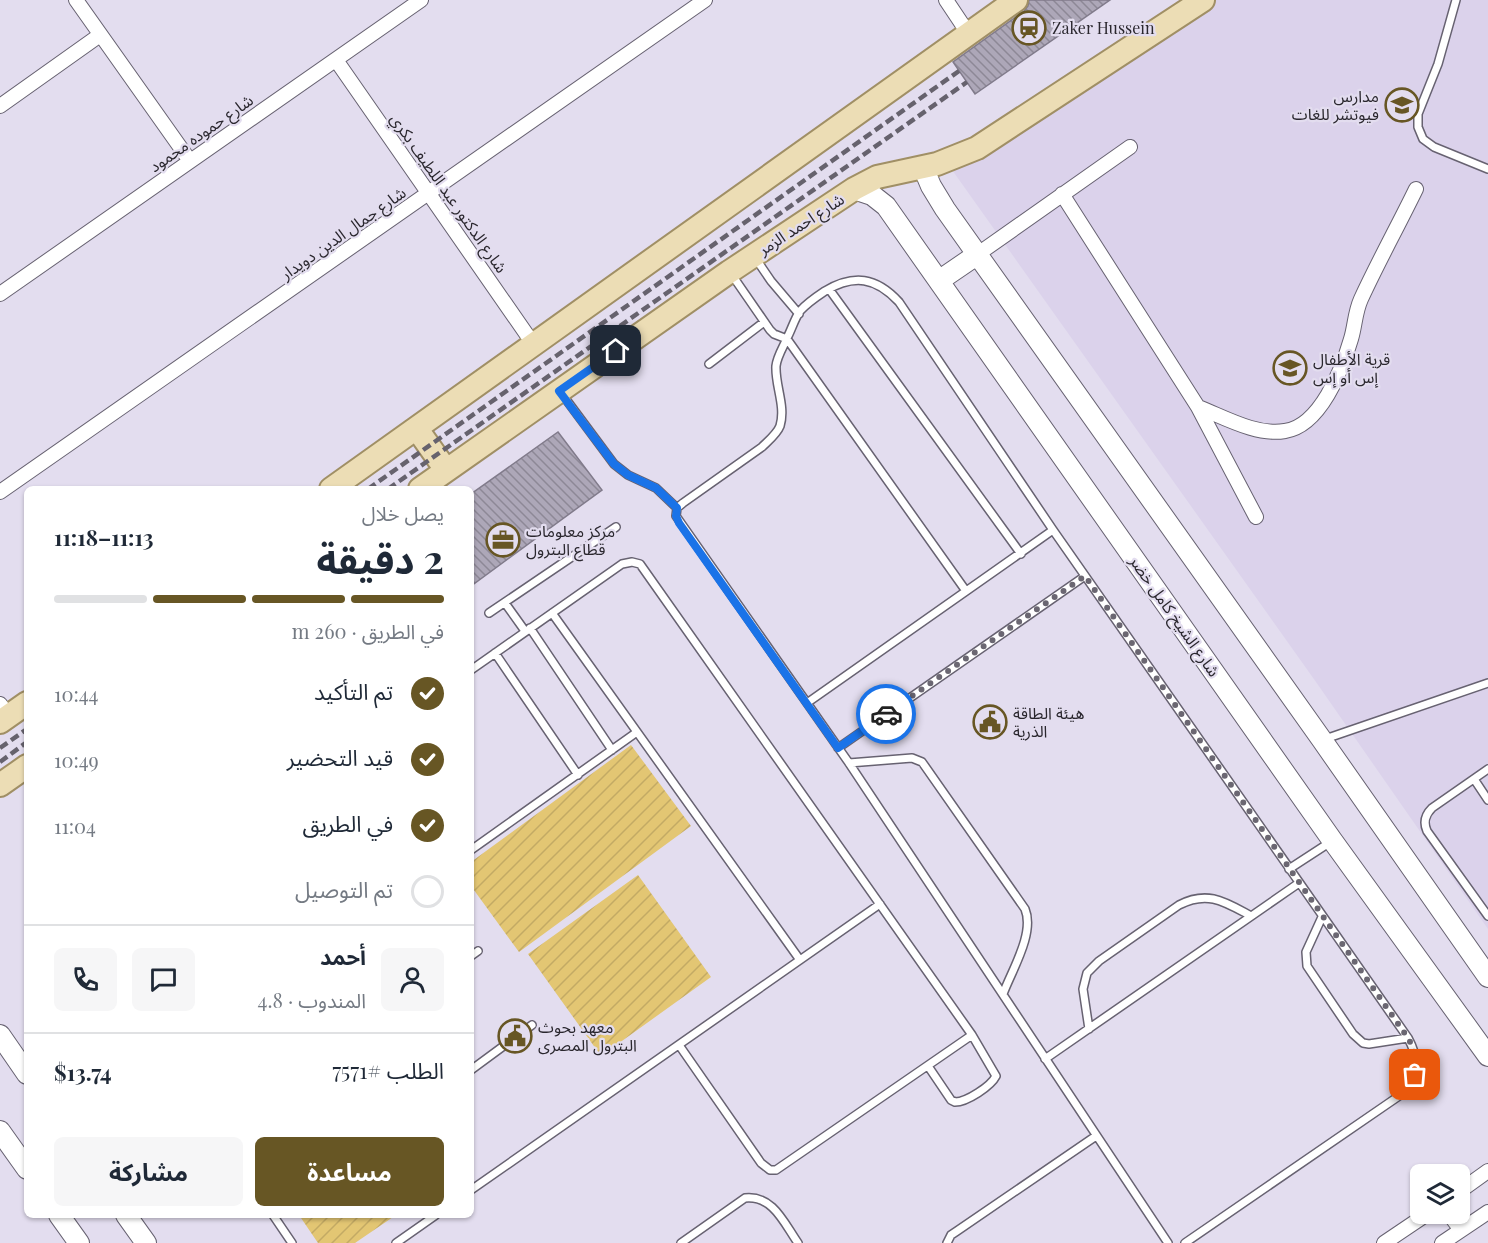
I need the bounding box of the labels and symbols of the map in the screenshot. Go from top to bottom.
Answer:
station icon: Zaker Hussein [1011,10,1047,46]
place label: Zaker Hussein [1052,17,1155,38]
place label: مدارس فيوتشر للغات [1292,85,1379,124]
school or university icon: مدارس فيوتشر للغات [1384,87,1420,123]
street label: شارع حموده محمود [145,89,259,179]
street label: شارع الدكتور عبد اللطيف بكري [384,109,513,278]
street label: شارع جمال الدين دويدار [275,181,411,287]
street label: شارع احمد الزمر [753,188,849,262]
pin [590,325,641,376]
place label: قرية الأطفال إس أو إس [1313,348,1390,388]
school or university icon: قرية الأطفال إس أو إس [1272,350,1308,386]
place label: مركز معلومات قطاع البترول [526,520,615,562]
office icon: مركز معلومات قطاع البترول [485,522,521,558]
street label: شارع الشيخ كامل خضر [1123,550,1225,682]
courier [856,684,916,744]
place label: هيئة الطاقة الذرية [1013,702,1084,741]
public building icon: هيئة الطاقة الذرية [972,704,1008,740]
place label: معهد بحوث البترول المصرى [538,1016,637,1056]
public building icon: معهد بحوث البترول المصرى [497,1018,533,1054]
pin [1389,1049,1440,1100]

